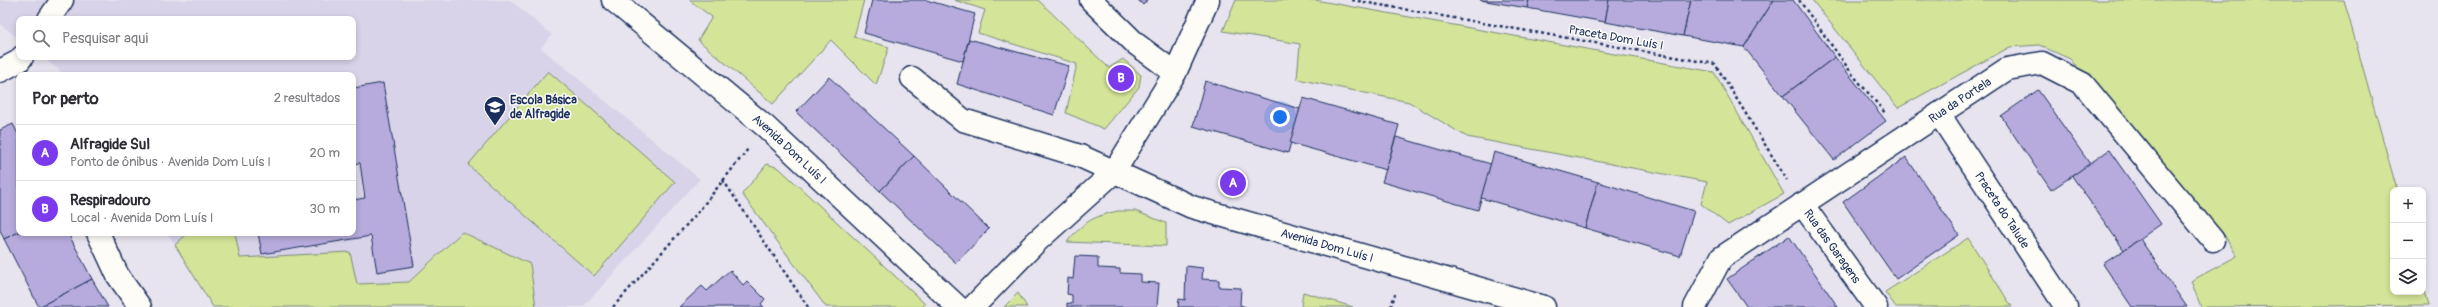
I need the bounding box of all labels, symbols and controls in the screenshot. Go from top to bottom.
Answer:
search box [16,16,356,60]
street label: Praceta Dom Luís I [1568,22,1664,54]
icon: search [30,27,52,49]
text: Pesquisar aqui [62,29,148,48]
pin: B [1108,63,1134,93]
street label: Rua da Portela [1926,74,1995,126]
text: Por perto [32,88,99,109]
text: 2 resultados [274,90,340,106]
place label: Escola Básica de Alfragide [510,93,577,122]
school or university icon: Escola Básica de Alfragide [482,94,508,127]
your location [1270,107,1290,127]
street label: Avenida Dom Luís I [749,111,829,187]
text: Alfragide Sul [70,135,150,154]
text: A [41,145,49,161]
text: 20 m [309,145,340,161]
text: Ponto de ônibus · Avenida Dom Luís I [70,154,271,170]
pin: A [1220,168,1246,198]
street label: Praceta do Talude [1972,169,2033,251]
map controls [2390,187,2426,295]
button: + [2390,187,2426,223]
text: Respiradouro [70,191,151,210]
text: B [41,201,49,217]
text: 30 m [310,201,340,217]
street label: Rua das Garagens [1801,206,1864,287]
text: Local · Avenida Dom Luís I [70,210,213,226]
button: − [2390,223,2426,259]
street label: Avenida Dom Luís I [1279,225,1375,266]
button: layers [2390,259,2426,295]

